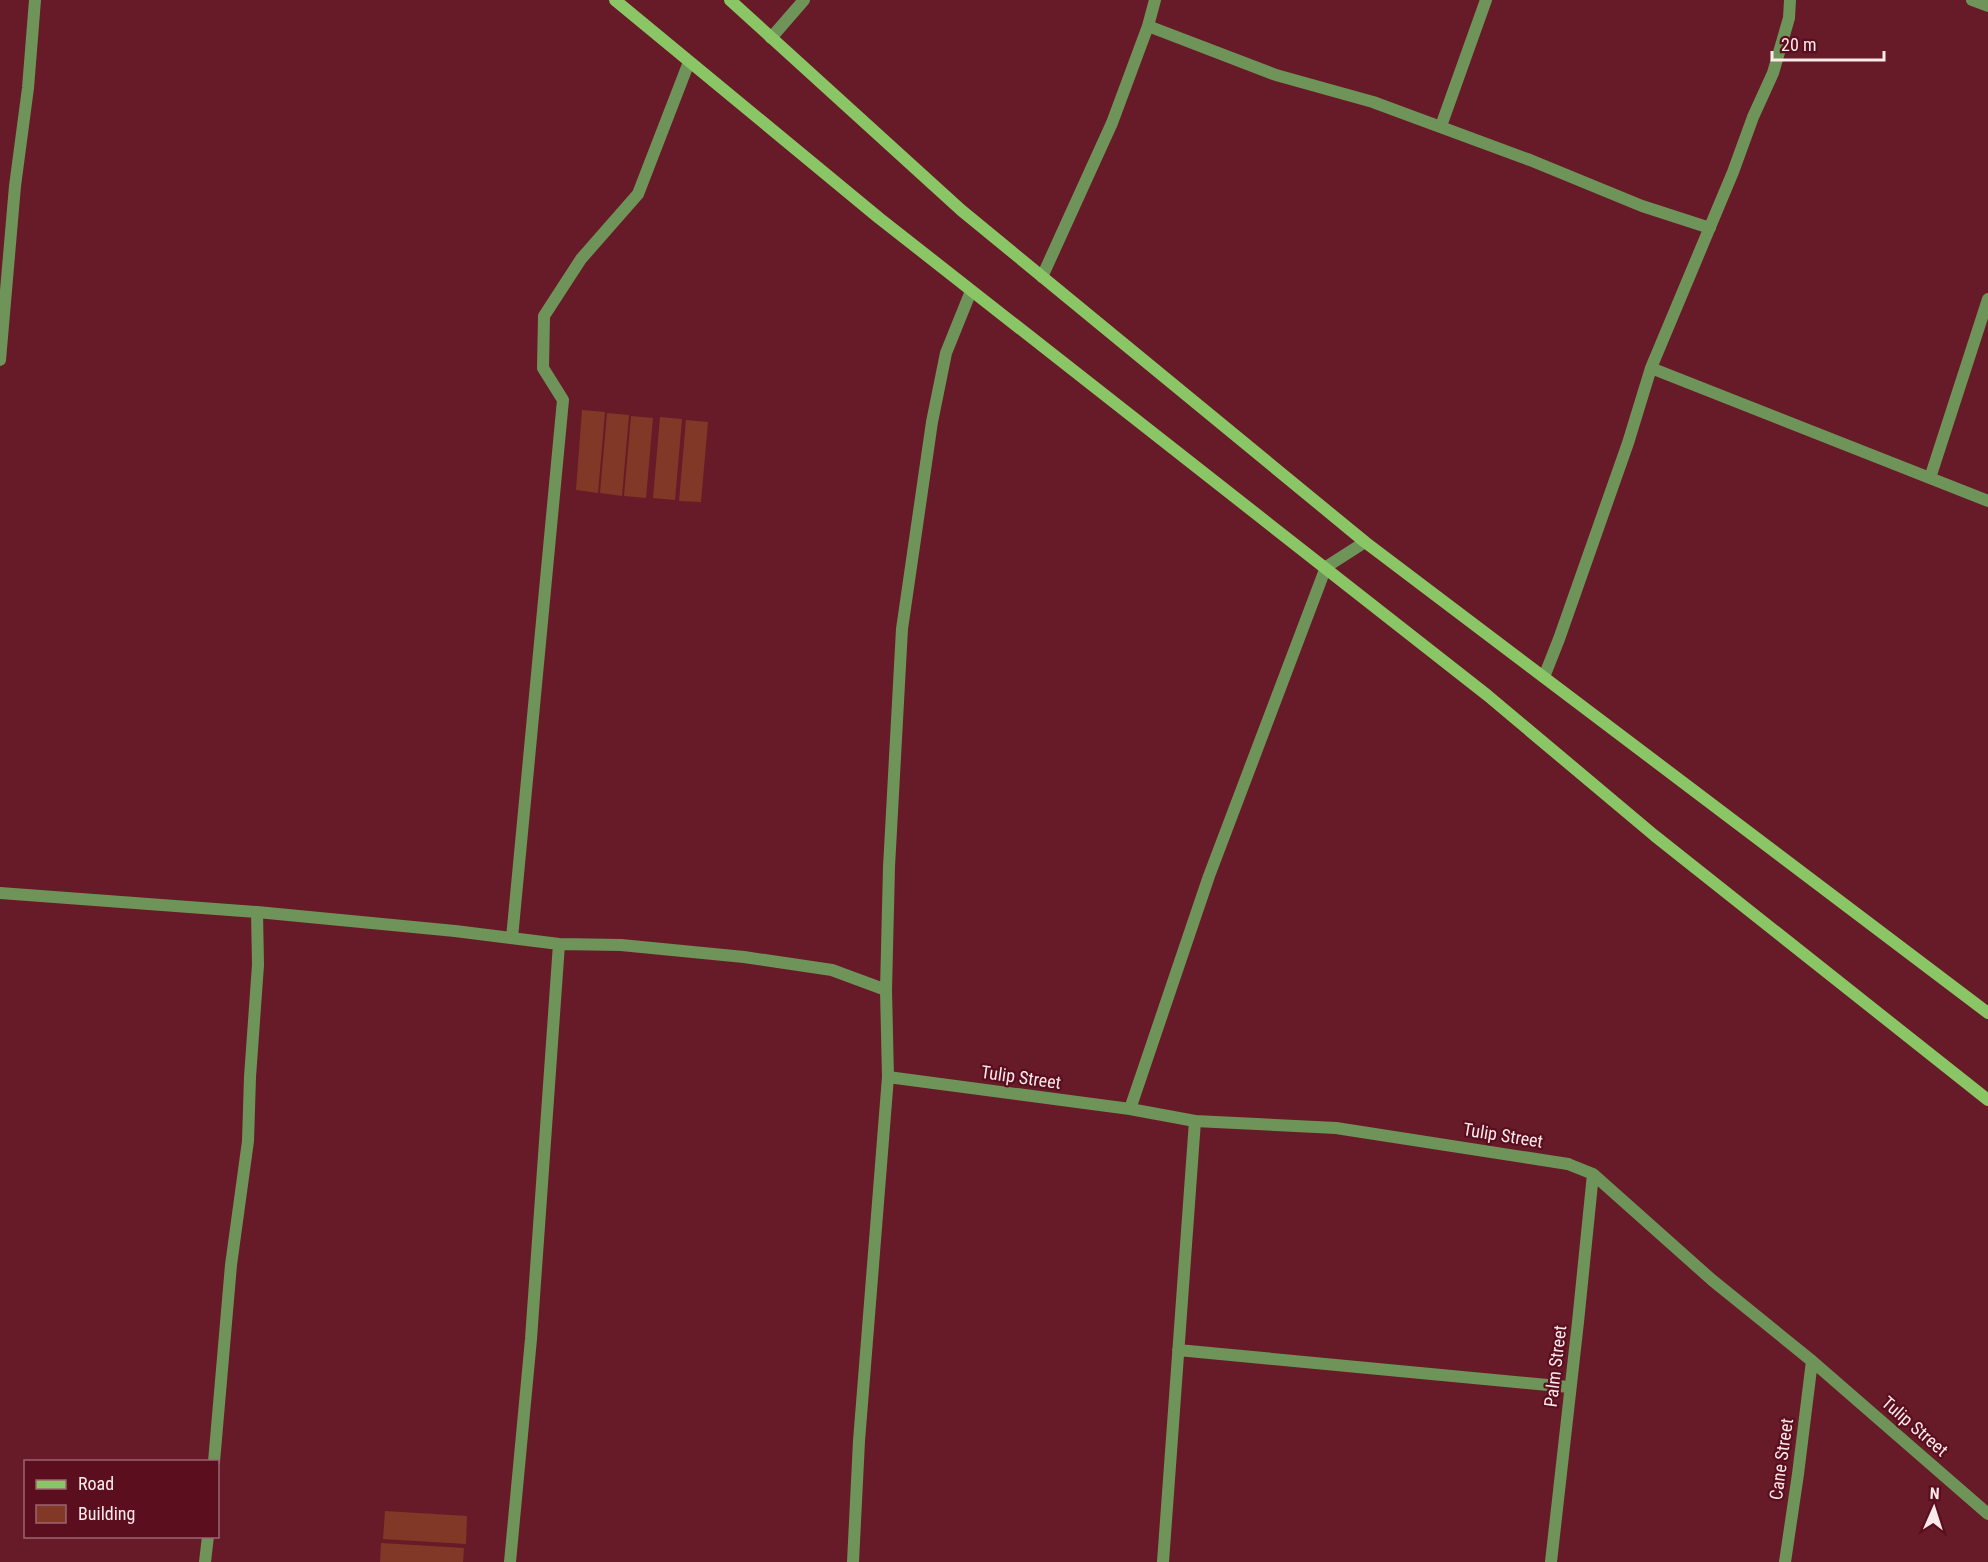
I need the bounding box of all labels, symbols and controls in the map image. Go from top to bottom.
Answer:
scale bar [1772,24,1884,62]
text: 20 m [1781,34,1816,55]
street label: Tulip Street [980,1061,1062,1093]
street label: Tulip Street [1462,1118,1544,1152]
street label: Palm Street [1540,1324,1570,1408]
street label: Tulip Street [1878,1392,1952,1460]
street label: Cane Street [1765,1417,1797,1501]
legend [24,1460,219,1538]
text: Road [78,1473,114,1494]
north arrow [1904,1478,1964,1538]
text: N [1929,1484,1940,1503]
text: Building [78,1503,135,1524]

